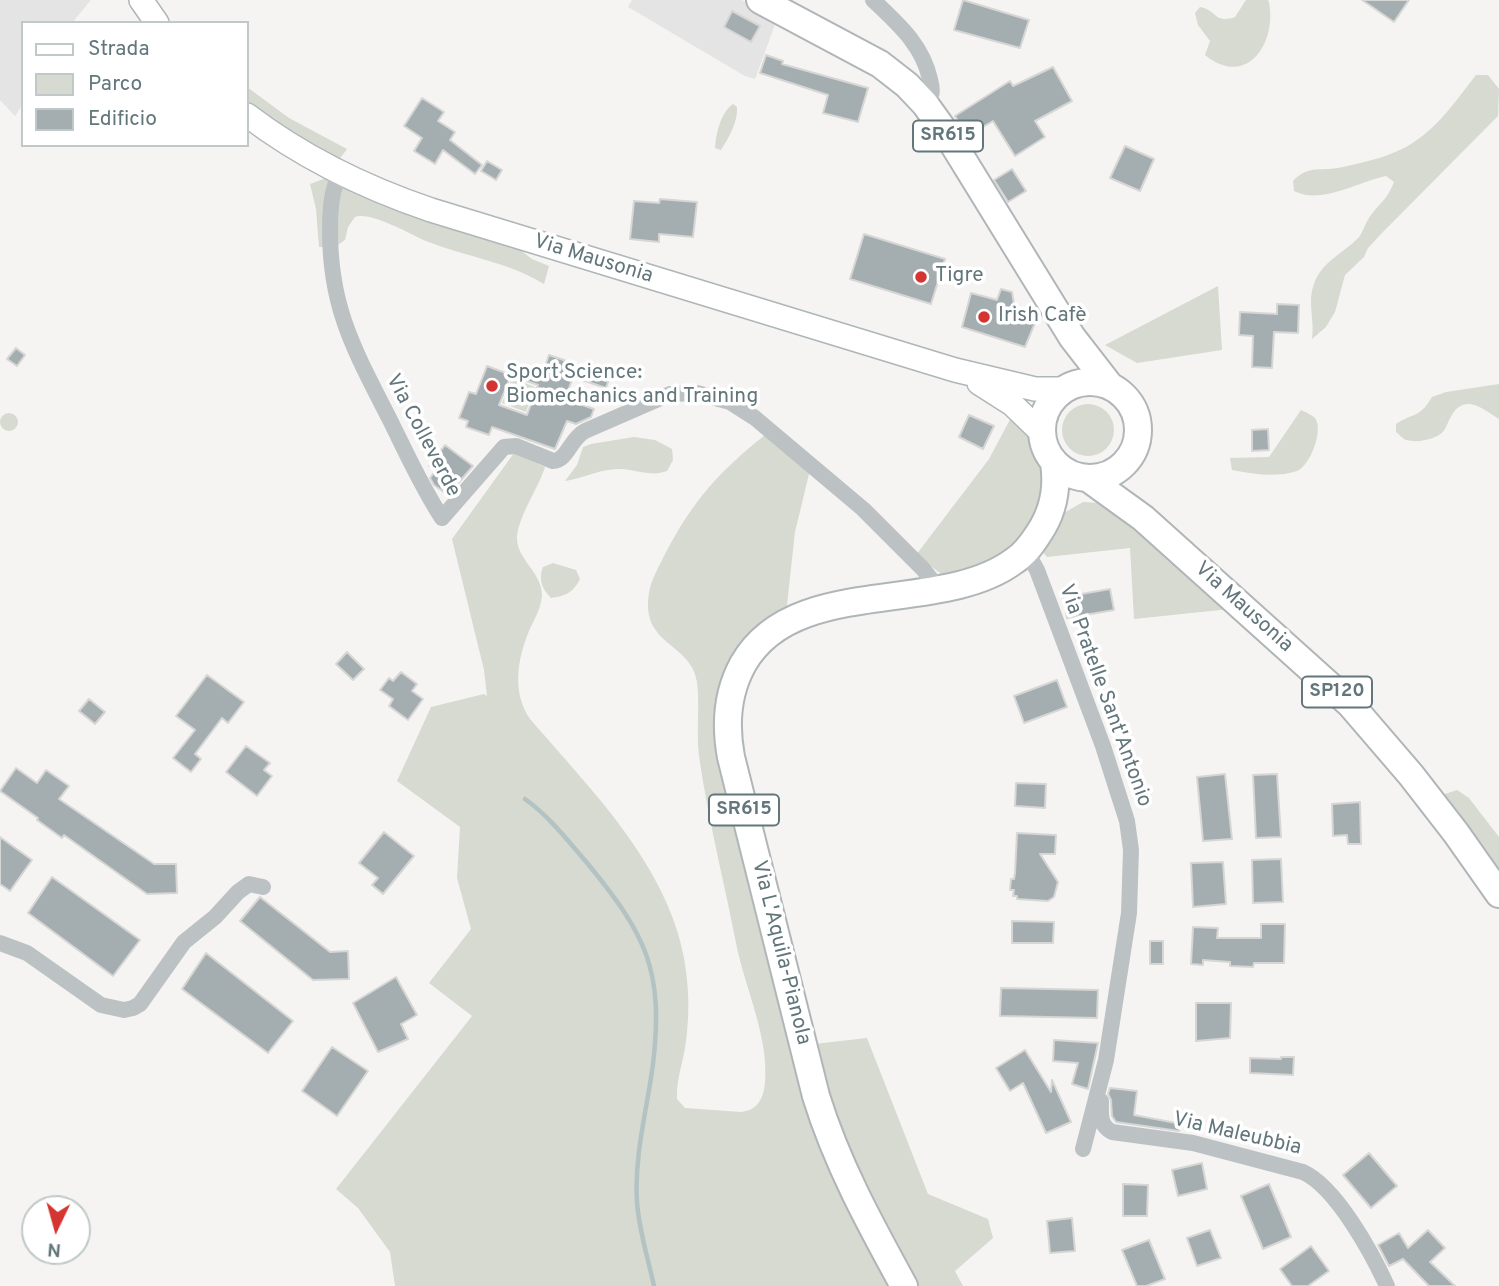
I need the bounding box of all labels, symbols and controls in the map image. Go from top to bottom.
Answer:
legend [21,21,248,147]
text: Strada [88,36,149,63]
text: Parco [88,71,142,98]
text: Edificio [88,106,157,133]
road number: SR615 [913,120,983,152]
street label: Via Mausonia [530,230,656,290]
place label: Tigre [935,264,983,290]
marker: Tigre [913,269,929,285]
place label: Irish Cafè [998,304,1087,330]
marker: Irish Cafè [976,309,992,325]
place label: Sport Science: Biomechanics and Training [506,361,758,411]
street label: Via Colleverde [379,370,465,502]
marker: Sport Science: Biomechanics and Training [484,378,500,394]
street label: Via Mausonia [1189,557,1297,659]
street label: Via Pratelle Sant'Antonio [1052,581,1156,811]
road number: SP120 [1302,677,1372,708]
road number: SR615 [709,794,779,825]
street label: Via L'Aquila-Pianola [745,858,815,1048]
street label: Via Maleubbia [1170,1108,1304,1162]
north arrow [21,1195,91,1265]
text: N [46,1236,62,1261]

